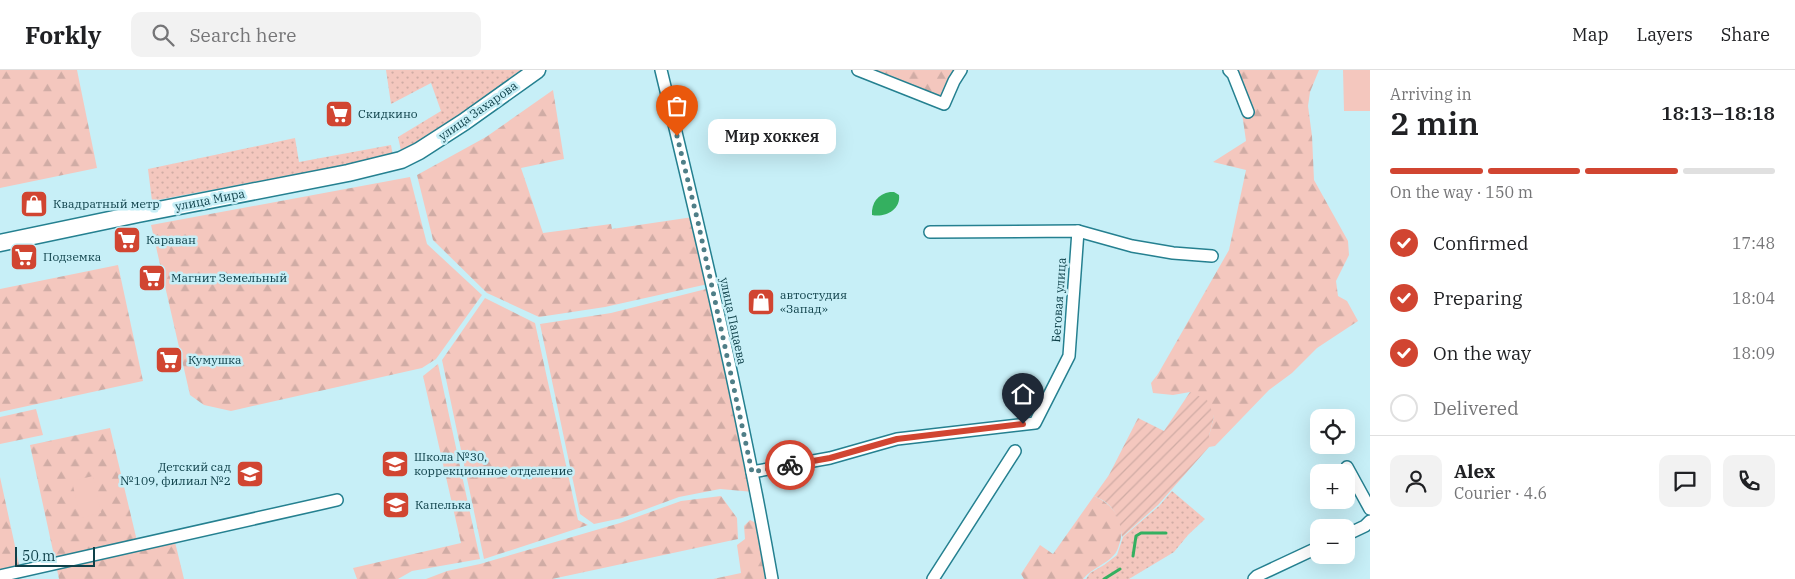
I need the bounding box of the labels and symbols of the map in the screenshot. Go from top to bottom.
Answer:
street label: улица Захарова [435,78,520,143]
pin [656,85,698,136]
supermarket icon: Скидкино [324,99,354,129]
place label: Скидкино [358,106,418,121]
callout: Мир хоккея [707,118,834,154]
street label: улица Мира [174,185,247,214]
shop icon: Квадратный метр [19,189,49,219]
place label: Квадратный метр [53,196,160,211]
supermarket icon: Караван [112,225,142,255]
place label: Караван [146,232,196,247]
supermarket icon: Подземка [9,242,39,272]
place label: Подземка [43,249,102,264]
street label: Беговая улица [1048,257,1069,343]
supermarket icon: Магнит Земельный [137,263,167,293]
place label: Магнит Земельный [171,270,287,285]
street label: улица Пацаева [717,276,750,366]
shop icon: автостудия «Запад» [746,287,776,317]
place label: автостудия «Запад» [780,287,847,316]
supermarket icon: Кумушка [154,345,184,375]
place label: Кумушка [188,352,242,367]
pin [1002,373,1044,424]
courier [765,440,815,490]
school or university icon: Школа №30, коррекционное отделение [380,449,410,479]
place label: Школа №30, коррекционное отделение [414,449,573,478]
place label: Детский сад №109, филиал №2 [120,459,231,488]
school or university icon: Детский сад №109, филиал №2 [235,459,265,489]
school or university icon: Капелька [381,490,411,520]
place label: Капелька [415,497,472,512]
scale bar [15,544,95,567]

